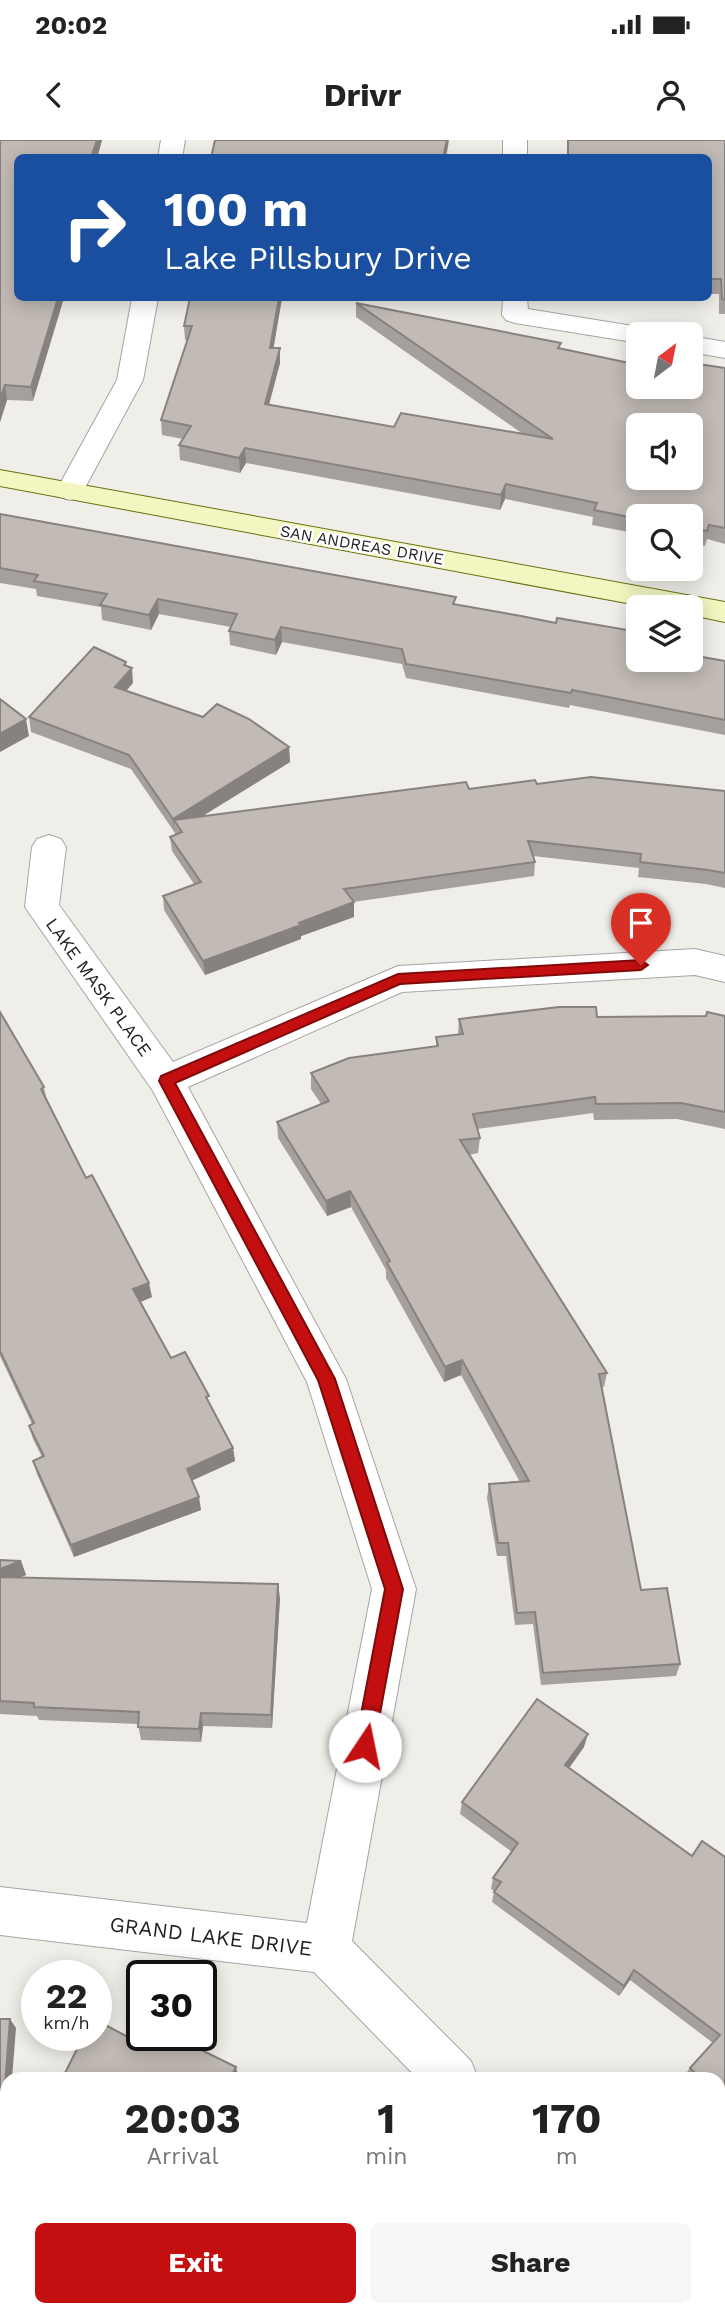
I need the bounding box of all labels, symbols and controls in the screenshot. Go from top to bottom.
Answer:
text: 20:02 [35,10,107,40]
icon: back [35,76,73,114]
text: Drivr [324,76,401,114]
icon: person [652,76,690,114]
text: 100 m [164,180,308,238]
icon: right [49,182,140,273]
text: Lake Pillsbury Drive [164,239,472,277]
north arrow [626,322,704,399]
map controls [626,322,703,672]
button: sound [626,413,703,490]
button: search [626,504,703,581]
street label: SAN ANDREAS DRIVE [279,521,445,569]
button: layers [626,595,703,672]
pin [611,893,671,965]
icon: arrive [622,904,660,942]
street label: LAKE MASK PLACE [42,914,156,1060]
position arrow [328,1709,402,1783]
street label: GRAND LAKE DRIVE [108,1911,314,1961]
speed limit sign: 30 [126,1960,217,2051]
text: 22 [46,1975,87,2017]
text: km/h [43,2012,90,2033]
text: 20:03 [124,2094,241,2143]
text: 1 [377,2094,395,2143]
text: 170 [532,2094,602,2143]
text: Arrival [147,2143,219,2170]
text: min [365,2143,408,2170]
text: m [556,2143,578,2170]
button: Exit [35,2223,356,2303]
button: Share [370,2223,691,2303]

